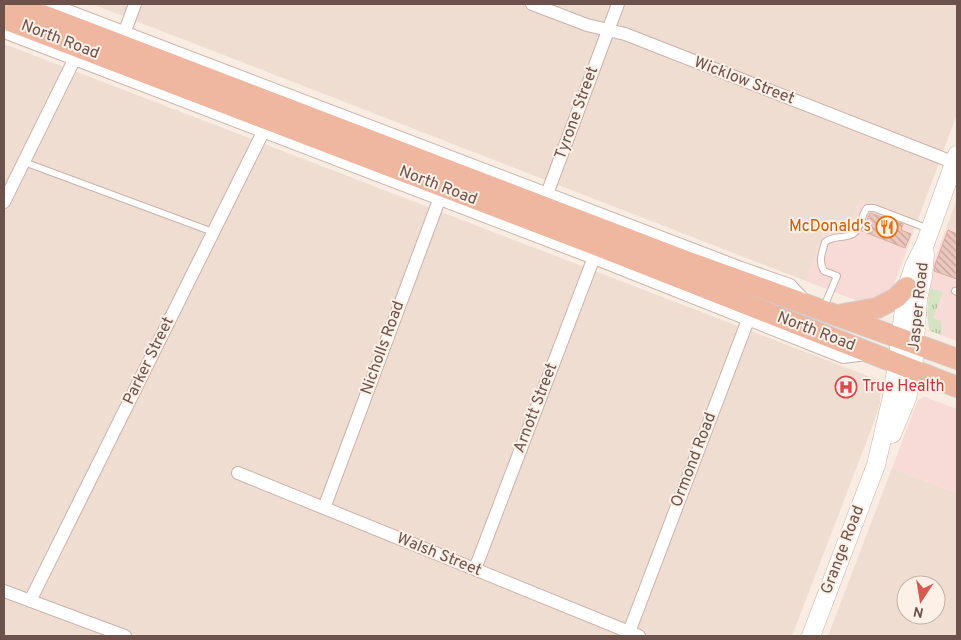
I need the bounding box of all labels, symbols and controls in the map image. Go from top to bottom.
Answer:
street label: North Road [18,16,102,64]
street label: Wicklow Street [691,53,797,109]
street label: Tyrone Street [551,64,603,162]
street label: North Road [396,162,480,210]
restaurant icon: McDonald's [875,215,899,239]
place label: McDonald's [789,217,871,237]
street label: Jasper Road [904,261,934,353]
street label: Nicholls Road [357,298,409,398]
street label: North Road [774,308,858,356]
street label: Parker Street [119,314,179,408]
street label: Arnott Street [510,360,562,456]
hospital icon: True Health [834,375,858,399]
place label: True Health [862,377,944,397]
street label: Ormond Road [667,410,721,510]
street label: Grange Road [817,503,869,597]
street label: Walsh Street [394,529,484,581]
north arrow [896,575,946,625]
text: N [912,602,925,621]

